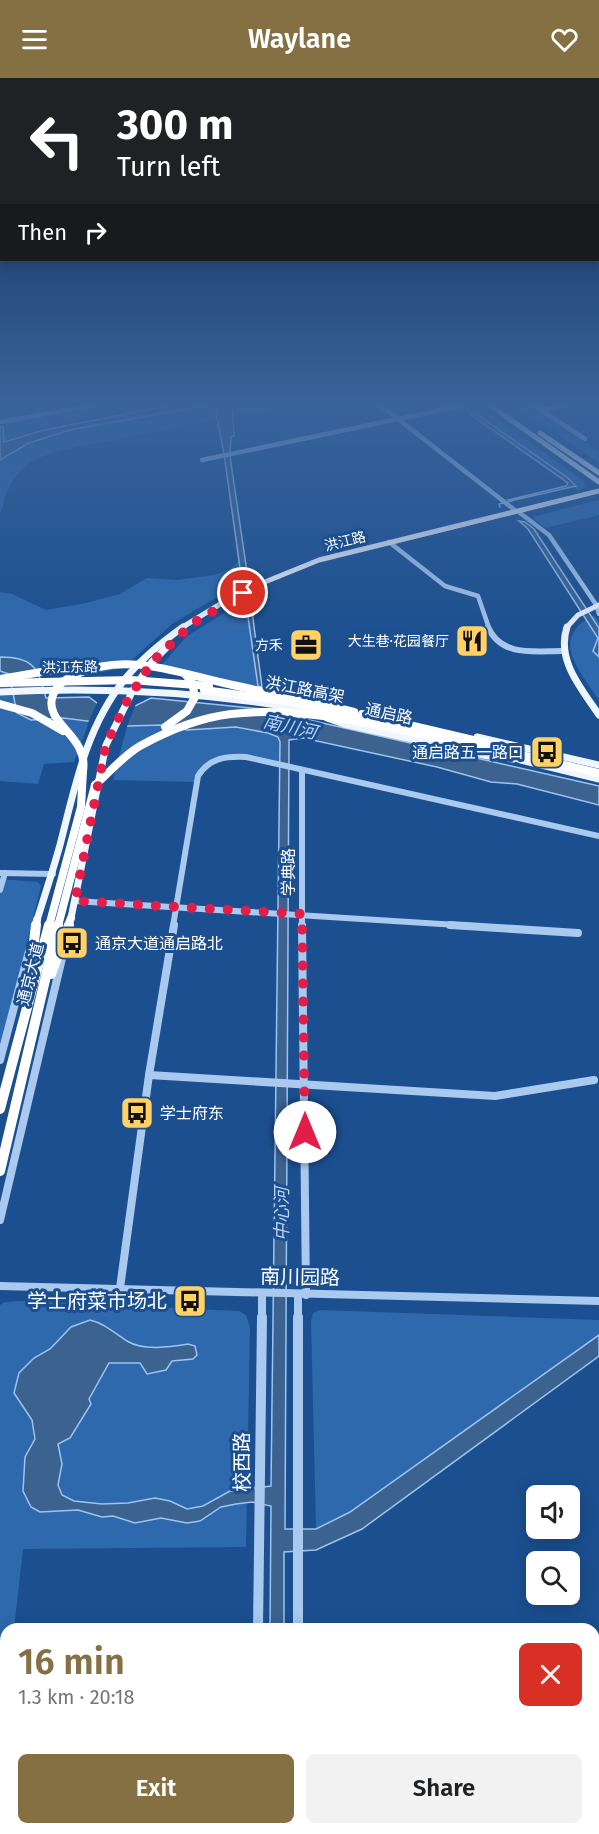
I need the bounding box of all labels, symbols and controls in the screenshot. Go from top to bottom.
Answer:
icon: menu [18,23,51,56]
text: Waylane [248,23,351,55]
icon: heart [548,23,581,56]
text: 300 m [117,100,233,150]
icon: left [18,102,96,180]
text: Turn left [117,151,220,183]
icon: right [79,216,112,249]
text: Then [18,219,67,246]
street label: 洪江路 [323,528,368,555]
pin [217,567,268,618]
icon: arrive [226,576,259,609]
restaurant icon: 大生巷·花园餐厅 [454,623,490,659]
office icon: 方禾 [288,627,324,663]
place label: 大生巷·花园餐厅 [348,633,449,650]
place label: 方禾 [255,637,283,654]
street label: 洪江东路 [42,659,98,676]
street label: 洪江路高架 [264,673,346,706]
street label: 通启路 [363,699,414,728]
water label: 南川河 [261,710,322,744]
bus stop icon: 通启路五一路口 [529,734,565,770]
place label: 通启路五一路口 [412,743,524,762]
street label: 学典路 [279,848,298,896]
bus stop icon: 通京大道通启路北 [54,925,90,961]
place label: 通京大道通启路北 [95,934,223,953]
street label: 通京大道 [14,941,47,1007]
bus stop icon: 学士府东 [119,1095,155,1131]
position arrow [273,1100,337,1164]
place label: 学士府东 [160,1104,224,1123]
water label: 中心河 [271,1184,293,1241]
street label: 南川园路 [260,1264,340,1290]
bus stop icon: 学士府菜市场北 [172,1283,208,1319]
place label: 学士府菜市场北 [27,1289,167,1313]
street label: 校西路 [230,1432,254,1492]
map controls [526,1485,580,1605]
button: sound [526,1485,580,1539]
button: search [526,1551,580,1605]
text: 16 min [18,1640,125,1684]
button: close [519,1643,582,1706]
text: 1.3 km · 20:18 [18,1685,134,1709]
button: Exit [18,1754,294,1823]
button: Share [306,1754,582,1823]

